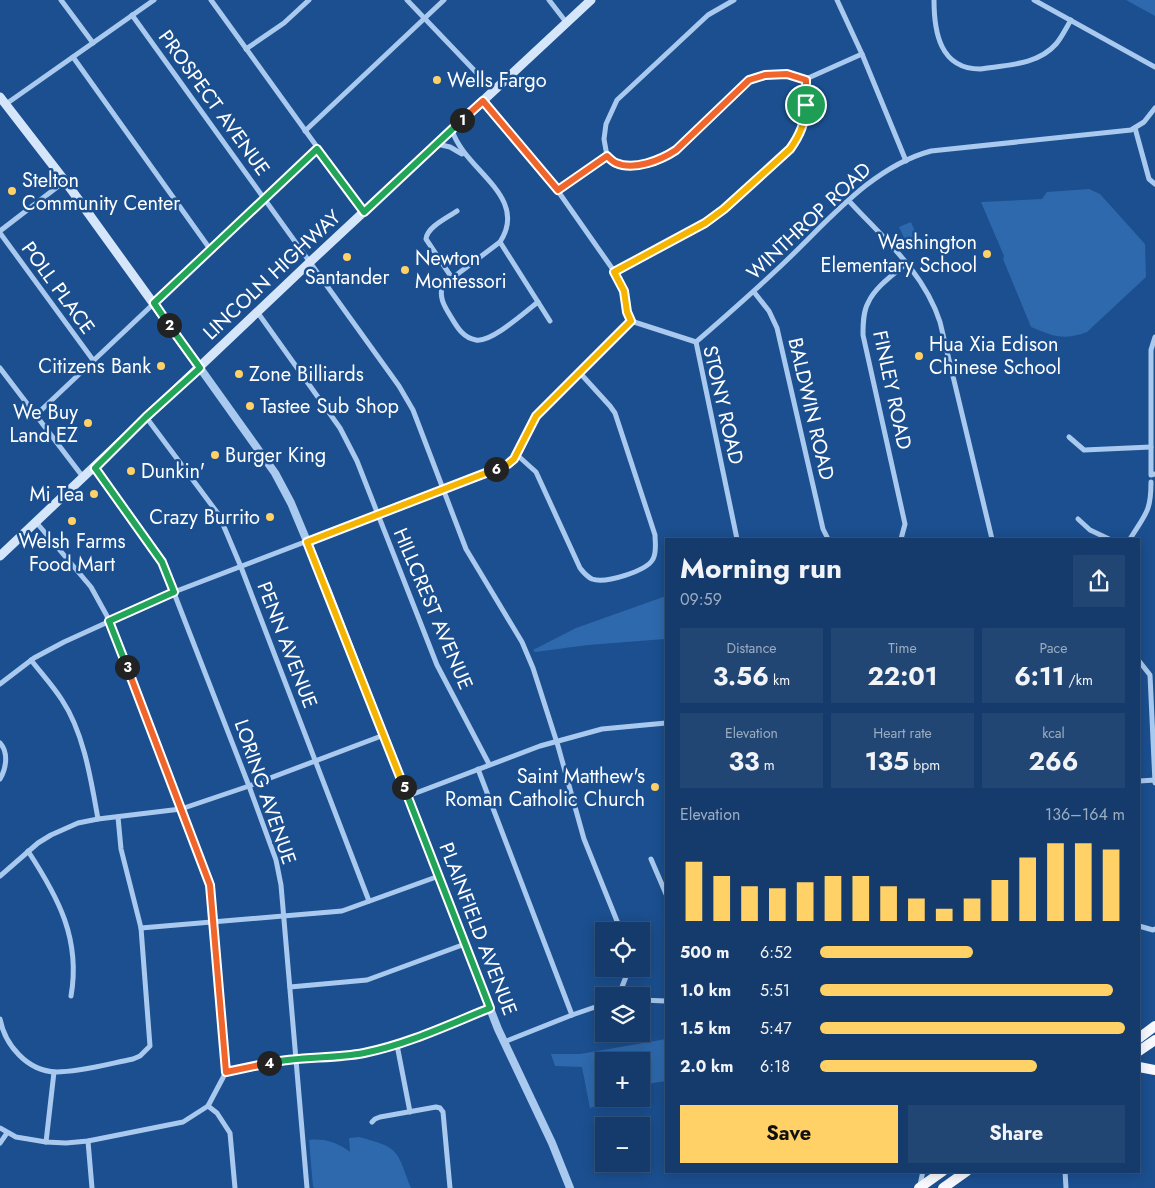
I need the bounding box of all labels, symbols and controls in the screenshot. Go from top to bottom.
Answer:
street label: PROSPECT AVENUE [151,24,277,182]
place label: Wells Fargo [447,66,547,95]
marker: Wells Fargo [431,74,443,86]
pin [785,84,827,126]
icon: arrive [792,91,820,119]
pin: 1 [450,108,474,132]
text: 1 [459,110,466,130]
street label: WINTHROP ROAD [740,156,878,286]
place label: Stelton Community Center [22,166,180,218]
marker: Stelton Community Center [6,185,18,197]
street label: LINCOLN HIGHWAY [197,203,348,347]
place label: Washington Elementary School [821,228,977,280]
street label: POLL PLACE [14,236,102,340]
place label: Newton Montessori [415,244,507,296]
marker: Washington Elementary School [981,248,993,260]
marker: Santander [341,251,353,263]
place label: Santander [305,263,389,292]
marker: Newton Montessori [399,264,411,276]
pin: 2 [156,312,182,338]
text: 2 [165,315,174,335]
street label: FINLEY ROAD [865,328,919,452]
place label: Hua Xia Edison Chinese School [929,330,1061,382]
street label: BALDWIN ROAD [781,335,841,483]
street label: STONY ROAD [695,343,751,467]
marker: Hua Xia Edison Chinese School [913,350,925,362]
place label: Citizens Bank [38,352,151,381]
marker: Citizens Bank [155,360,167,372]
place label: Zone Billiards [249,360,364,389]
marker: Zone Billiards [233,368,245,380]
place label: Tastee Sub Shop [260,392,399,421]
place label: We Buy Land EZ [10,398,78,450]
marker: Tastee Sub Shop [244,400,256,412]
marker: We Buy Land EZ [82,417,94,429]
place label: Burger King [225,441,326,470]
marker: Burger King [209,449,221,461]
pin: 6 [484,456,508,482]
place label: Dunkin' [141,457,205,486]
text: 6 [492,459,501,479]
marker: Dunkin' [125,465,137,477]
place label: Mi Tea [29,480,84,509]
marker: Mi Tea [88,488,100,500]
place label: Crazy Burrito [149,503,260,532]
marker: Crazy Burrito [264,511,276,523]
marker: Welsh Farms Food Mart [66,515,78,527]
street label: HILLCREST AVENUE [386,524,480,694]
place label: Welsh Farms Food Mart [18,527,126,579]
text: Morning run [680,548,842,589]
button: share [1073,555,1125,607]
street label: PENN AVENUE [250,578,324,712]
text: 09:59 [680,588,722,611]
text: Distance [726,638,777,658]
text: Time [888,638,917,658]
text: Pace [1040,638,1067,658]
pin: 3 [114,654,140,680]
text: 3 [123,657,132,677]
text: 3.56 [713,658,769,694]
text: 22:01 [867,658,938,694]
text: 6:11 [1014,658,1064,694]
text: km [769,670,790,690]
text: /km [1064,670,1093,690]
street label: LORING AVENUE [227,716,303,868]
text: Elevation [725,723,778,743]
text: Heart rate [873,723,932,743]
text: kcal [1042,723,1065,743]
text: 33 [728,743,759,779]
text: 135 [865,743,909,779]
text: 266 [1029,743,1078,779]
text: m [759,755,775,775]
text: bpm [909,755,940,775]
place label: Saint Matthew's Roman Catholic Church [445,762,645,814]
pin: 5 [392,774,416,800]
text: 5 [400,777,409,797]
marker: Saint Matthew's Roman Catholic Church [649,781,661,793]
text: Elevation [680,803,740,826]
text: 136–164 m [1045,803,1125,826]
street label: PLAINFIELD AVENUE [432,838,524,1020]
map controls [595,922,650,1172]
button: locate [595,922,650,977]
text: 500 m [680,941,729,964]
text: 6:52 [760,941,792,964]
text: 1.0 km [680,979,731,1002]
text: 5:51 [760,979,790,1002]
button: layers [595,987,650,1042]
text: 1.5 km [680,1017,731,1040]
text: 5:47 [760,1017,792,1040]
pin: 4 [256,1050,282,1076]
button: + [595,1052,650,1107]
text: 4 [265,1053,274,1073]
text: 2.0 km [680,1055,733,1078]
text: 6:18 [760,1055,790,1078]
button: Save [680,1105,898,1163]
button: Share [908,1105,1125,1163]
button: − [595,1117,650,1172]

